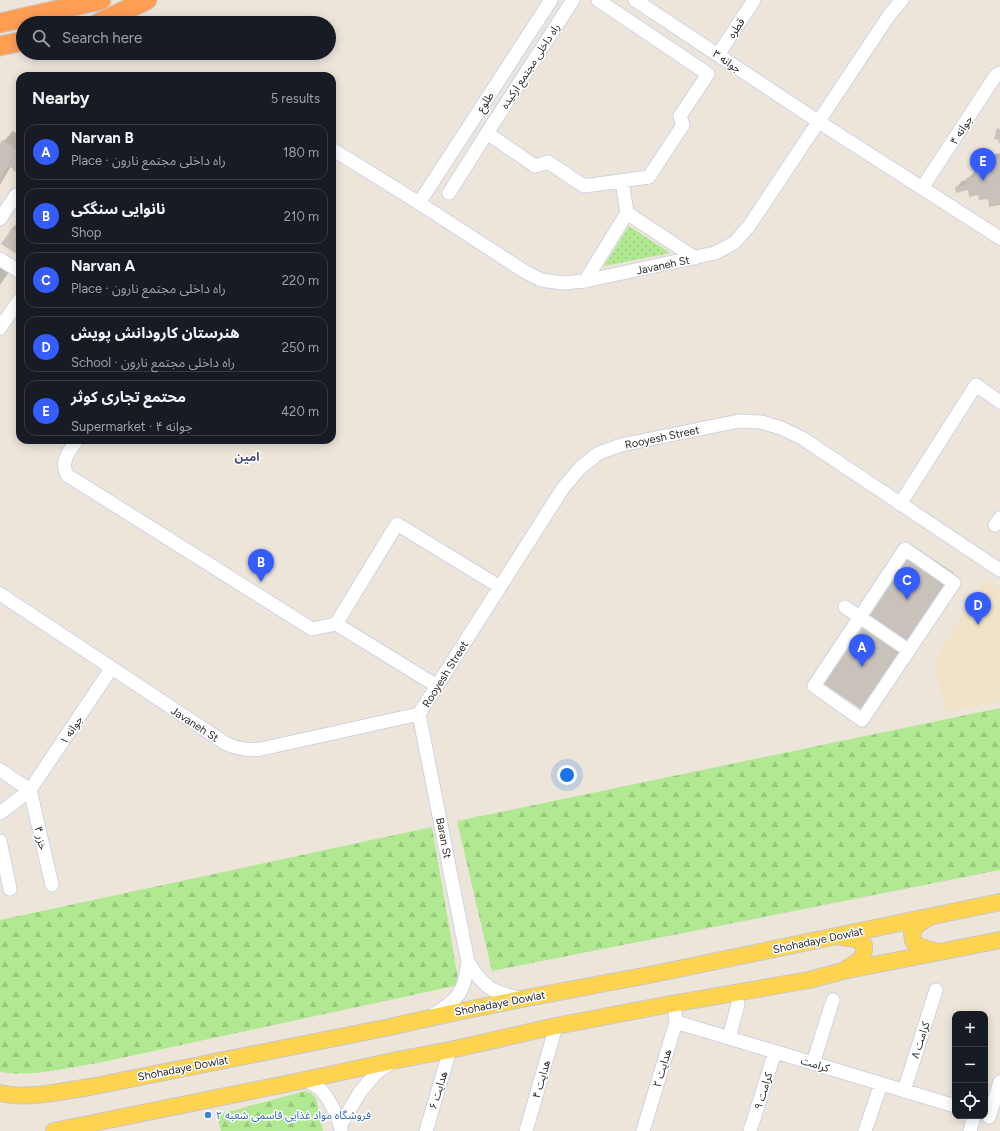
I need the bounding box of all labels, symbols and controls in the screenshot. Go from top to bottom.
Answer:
search box [16,16,336,60]
street label: قطره [725,16,748,41]
street label: راه داخلی مجتمع ارکیده [498,21,564,112]
icon: search [30,27,52,49]
text: Search here [62,29,142,47]
street label: جوانه ۳ [710,47,744,76]
text: Nearby [32,88,90,108]
street label: طلوع [474,90,498,115]
text: 5 results [271,91,320,106]
street label: جوانه ۴ [947,113,976,147]
text: Narvan B [71,129,134,147]
text: A [41,145,51,160]
text: 180 m [283,145,319,160]
pin: E [970,148,996,181]
text: Place · راه داخلی مجتمع نارون [71,153,226,168]
text: نانوایی سنگکی [71,200,165,218]
text: B [42,209,50,224]
text: 210 m [284,209,319,224]
text: Shop [71,225,101,240]
street label: Javaneh St [635,253,691,277]
text: Narvan A [71,257,135,275]
text: C [41,273,51,288]
text: 220 m [282,273,319,288]
text: Place · راه داخلی مجتمع نارون [71,281,226,296]
text: هنرستان کارودانش پویش [71,324,240,342]
text: D [41,340,51,355]
text: 250 m [282,340,319,355]
text: School · راه داخلی مجتمع نارون [71,355,235,370]
text: محتمع تجاری کوثر [71,388,186,406]
text: E [42,404,50,419]
text: 420 m [281,404,319,419]
text: Supermarket · جوانه ۴ [71,419,193,434]
street label: Rooyesh Street [624,423,701,452]
district label: امین [235,450,259,464]
pin: B [248,549,274,582]
pin: C [894,567,920,600]
pin: D [965,592,991,625]
pin: A [849,634,875,667]
street label: Rooyesh Street [420,639,471,710]
street label: Javaneh St [168,704,221,745]
street label: جوانه ۱ [57,713,86,747]
your location [557,765,577,785]
street label: Baran St [433,817,454,860]
street label: خزر ۴ [31,825,50,852]
street label: Shohadaye Dowlat [772,925,864,956]
street label: Shohadaye Dowlat [454,988,546,1019]
map controls [952,1011,988,1119]
button: + [952,1011,988,1047]
street label: کرامت ۸ [908,1020,933,1060]
button: − [952,1047,988,1083]
street label: هدایت ۲ [651,1048,674,1089]
street label: Shohadaye Dowlat [137,1053,229,1084]
street label: کرامت [799,1054,831,1075]
street label: هدایت ۴ [530,1059,553,1100]
street label: هدایت ۶ [427,1070,450,1111]
street label: کرامت ۹ [752,1071,775,1111]
button: locate [952,1083,988,1119]
place label: فروشگاه مواد غذایی قاسمی شعبه ۲ [216,1109,371,1122]
marker: فروشگاه مواد غذایی قاسمی شعبه ۲ [203,1110,213,1120]

